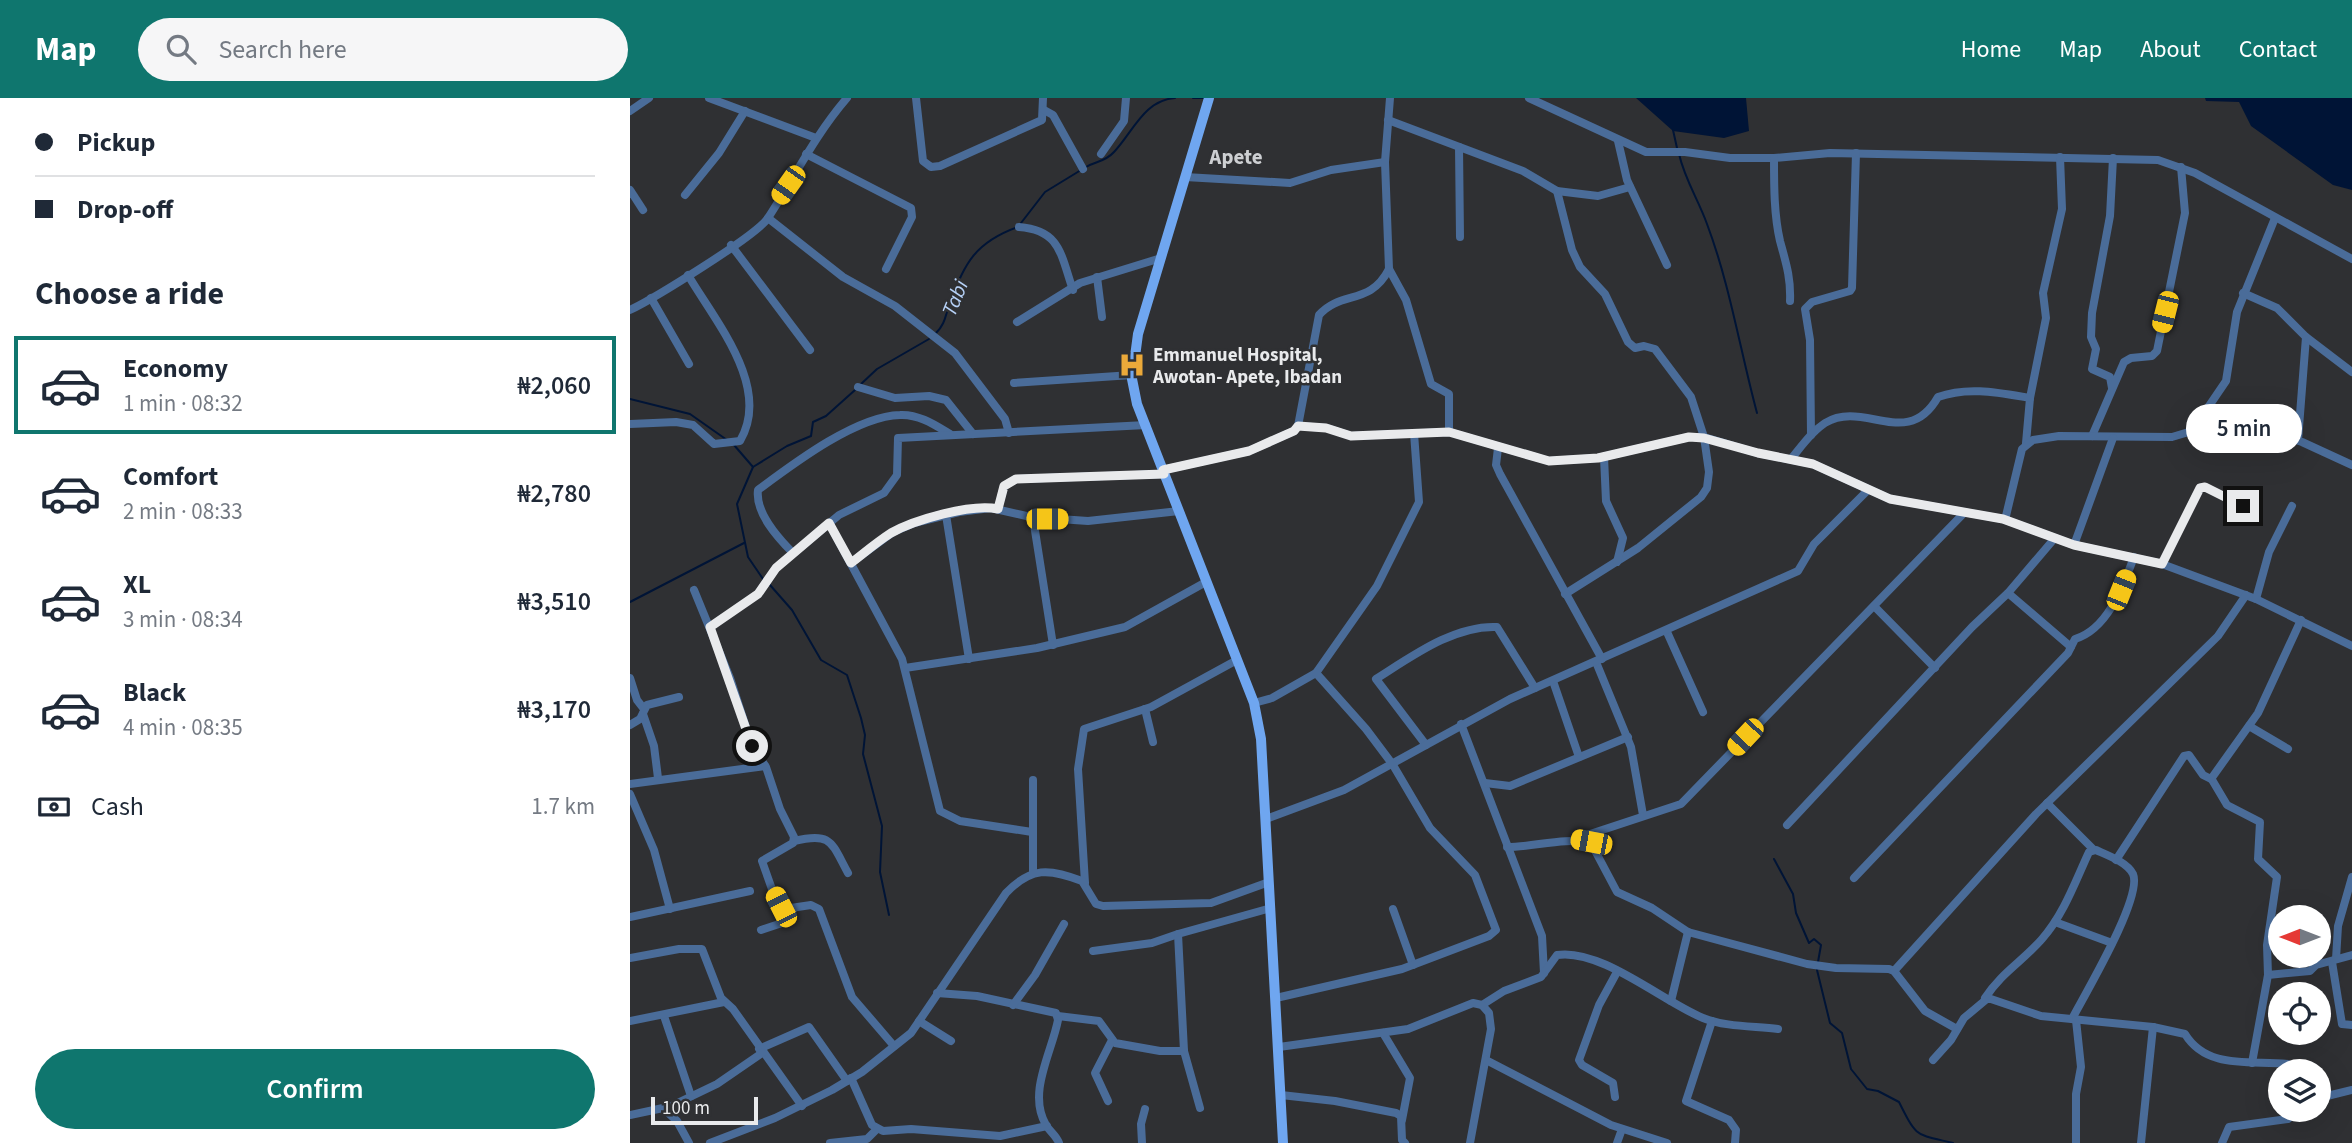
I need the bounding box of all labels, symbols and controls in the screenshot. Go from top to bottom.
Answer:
search box [138,18,628,81]
text: Map [35,26,96,73]
icon: search [162,30,200,68]
text: Search here [218,31,347,68]
text: Home [1961,32,2021,67]
text: Map [2059,32,2102,67]
text: About [2140,32,2201,67]
text: Contact [2239,32,2317,67]
text: Pickup [77,124,155,161]
district label: Apete [1208,142,1263,172]
car [768,162,809,208]
text: Drop-off [77,191,173,228]
text: Choose a ride [35,271,224,317]
water label: Tabi [934,274,976,321]
car [2150,289,2181,335]
place label: Emmanuel Hospital, Awotan- Apete, Ibadan [1152,342,1342,391]
text: Economy [123,350,228,387]
hospital icon: Emmanuel Hospital, Awotan- Apete, Ibadan [1117,350,1147,380]
icon: car [39,354,102,417]
text: ₦2,060 [517,367,591,404]
text: 1 min · 08:32 [123,387,243,420]
callout: 5 min [2185,404,2301,454]
text: 5 min [2217,412,2271,445]
text: Comfort [123,458,218,495]
icon: car [39,462,102,525]
text: ₦2,780 [517,475,591,512]
route end [2227,490,2259,522]
text: 2 min · 08:33 [123,495,243,528]
car [1027,509,1069,530]
text: XL [123,566,151,603]
car [2104,567,2139,613]
icon: car [39,570,102,633]
text: ₦3,510 [517,583,591,620]
text: 3 min · 08:34 [123,603,243,636]
text: Black [123,674,186,711]
icon: car [39,678,102,741]
text: ₦3,170 [517,691,591,728]
text: 4 min · 08:35 [123,711,243,744]
car [1723,714,1768,760]
route start [736,730,768,762]
icon: cash [35,788,73,826]
text: Cash [91,788,144,825]
text: 1.7 km [531,790,595,823]
car [1569,828,1614,856]
car [763,884,800,930]
north arrow [2268,905,2331,968]
map controls [2268,905,2331,1122]
button: locate [2268,982,2331,1045]
button: Confirm [35,1049,595,1129]
button: layers [2268,1059,2331,1122]
scale bar [651,1094,758,1126]
text: 100 m [662,1095,710,1122]

